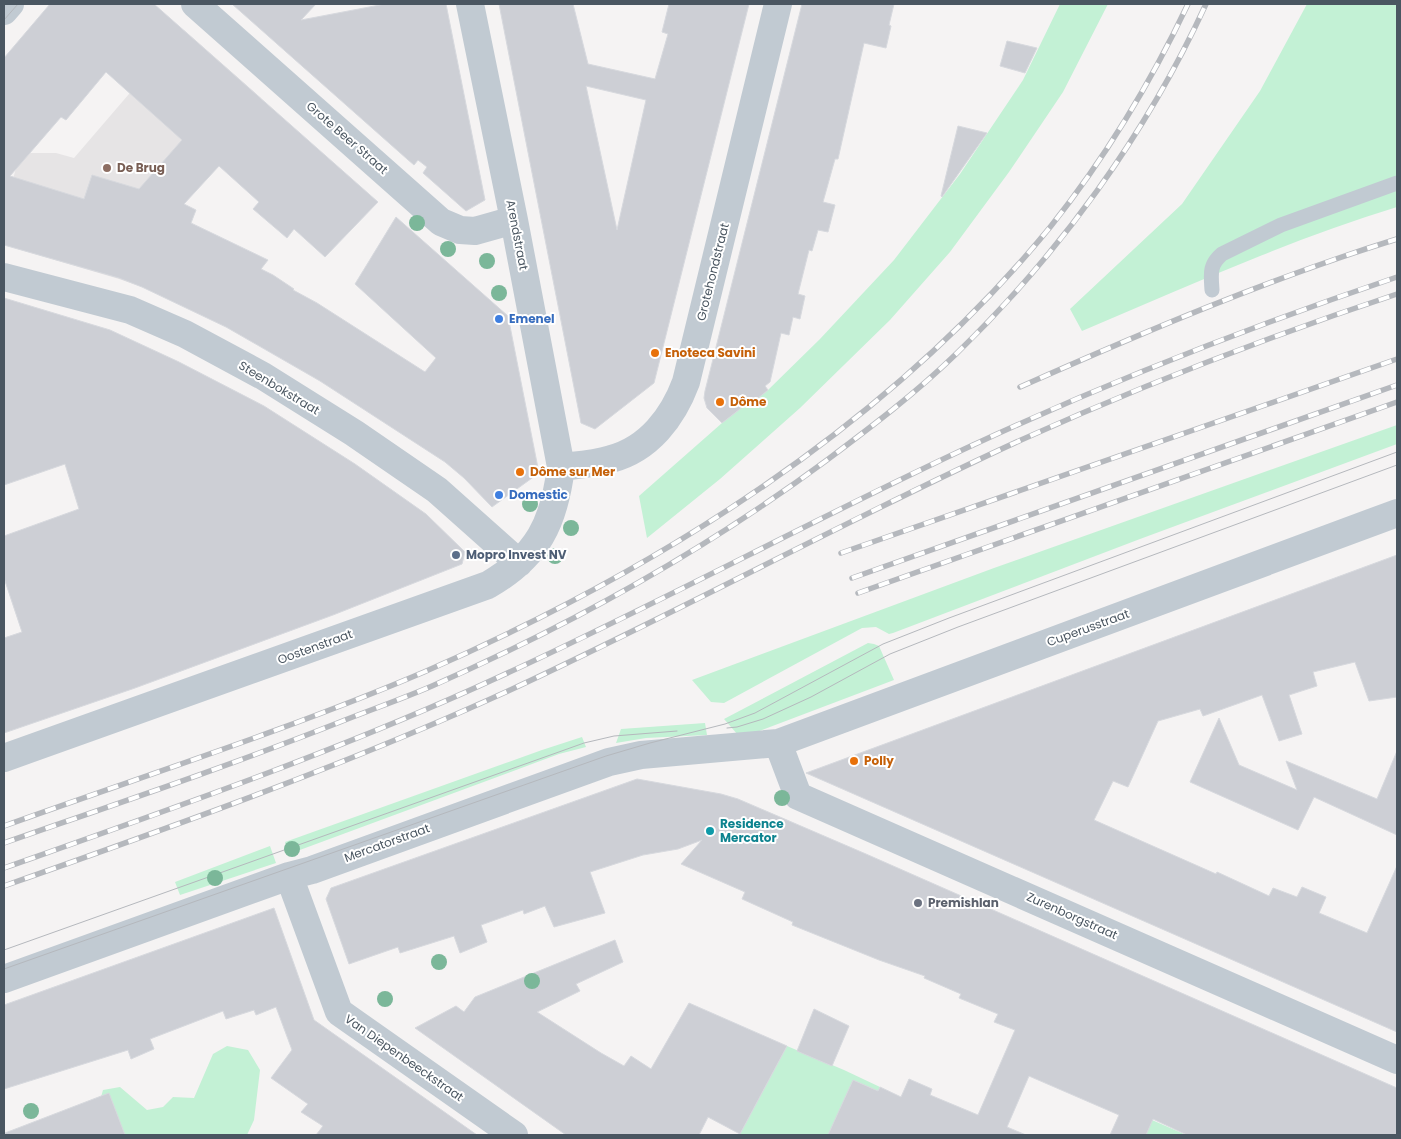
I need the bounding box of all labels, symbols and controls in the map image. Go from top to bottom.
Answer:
street label: Grote Beer Straat [303,97,392,178]
place label: De Brug [117,159,165,176]
marker: De Brug [101,162,113,174]
street label: Arendstraat [502,198,533,272]
street label: Grotehondstraat [692,221,733,323]
place label: Emenel [509,310,555,327]
marker: Emenel [493,313,505,325]
place label: Enoteca Savini [665,344,756,361]
marker: Enoteca Savini [649,347,661,359]
street label: Steenbokstraat [236,357,323,418]
place label: Dôme [730,393,767,410]
marker: Dôme [714,396,726,408]
place label: Dôme sur Mer [530,463,615,480]
marker: Dôme sur Mer [514,466,526,478]
place label: Domestic [509,486,568,503]
marker: Domestic [493,489,505,501]
place label: Mopro Invest NV [466,546,567,563]
marker: Mopro Invest NV [450,549,462,561]
street label: Cuperusstraat [1044,605,1131,650]
street label: Oostenstraat [275,625,355,668]
place label: Polly [864,752,894,769]
marker: Polly [848,755,860,767]
place label: Residence Mercator [720,815,784,846]
street label: Mercatorstraat [342,819,432,866]
marker: Residence Mercator [704,825,716,837]
street label: Zurenborgstraat [1024,888,1120,943]
place label: Premishlan [928,894,999,911]
marker: Premishlan [912,897,924,909]
street label: Van Diepenbeeckstraat [342,1010,467,1105]

